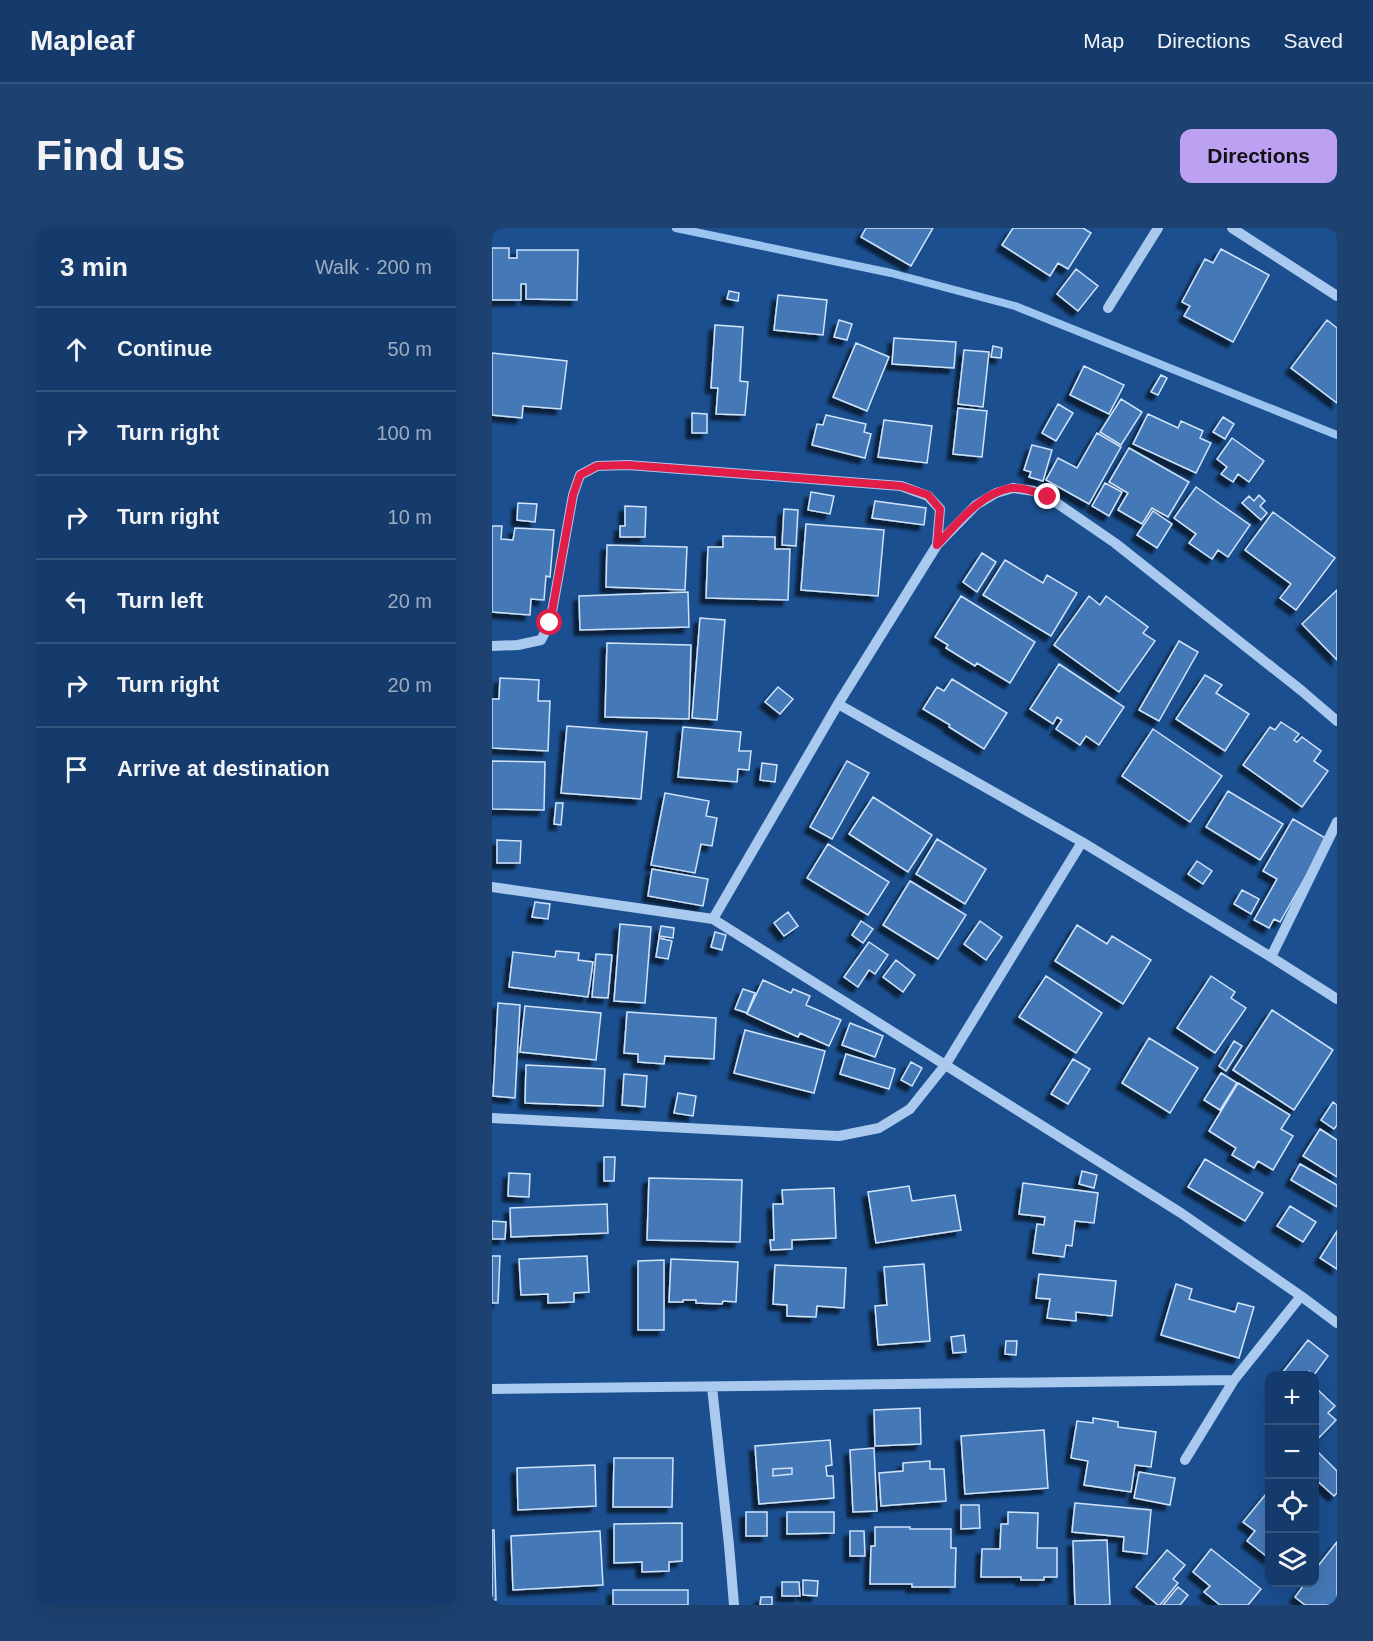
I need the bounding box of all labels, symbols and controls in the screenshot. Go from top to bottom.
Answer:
text: Mapleaf [30,25,134,56]
text: Map [1083,29,1124,52]
text: Directions [1157,29,1250,52]
text: Saved [1283,29,1343,52]
button: Directions [1180,129,1337,183]
text: Find us [36,132,185,179]
text: 3 min [60,252,128,282]
text: Walk · 200 m [315,256,432,278]
icon: ahead [60,333,93,366]
text: Continue [117,336,212,361]
text: 50 m [388,338,432,360]
icon: right [60,417,93,450]
text: Turn right [117,420,219,445]
text: 100 m [376,422,432,444]
route end [1034,483,1060,509]
icon: right [60,501,93,534]
text: Turn right [117,504,219,529]
text: 10 m [388,506,432,528]
icon: left [60,585,93,618]
text: Turn left [117,588,203,613]
text: 20 m [388,590,432,612]
route start [536,609,562,635]
icon: right [60,669,93,702]
text: Turn right [117,672,219,697]
text: 20 m [388,674,432,696]
icon: arrive [60,753,93,786]
text: Arrive at destination [117,756,330,781]
map controls [1265,1371,1319,1587]
button: + [1265,1371,1319,1425]
button: − [1265,1425,1319,1479]
button: locate [1265,1479,1319,1533]
button: layers [1265,1533,1319,1587]

